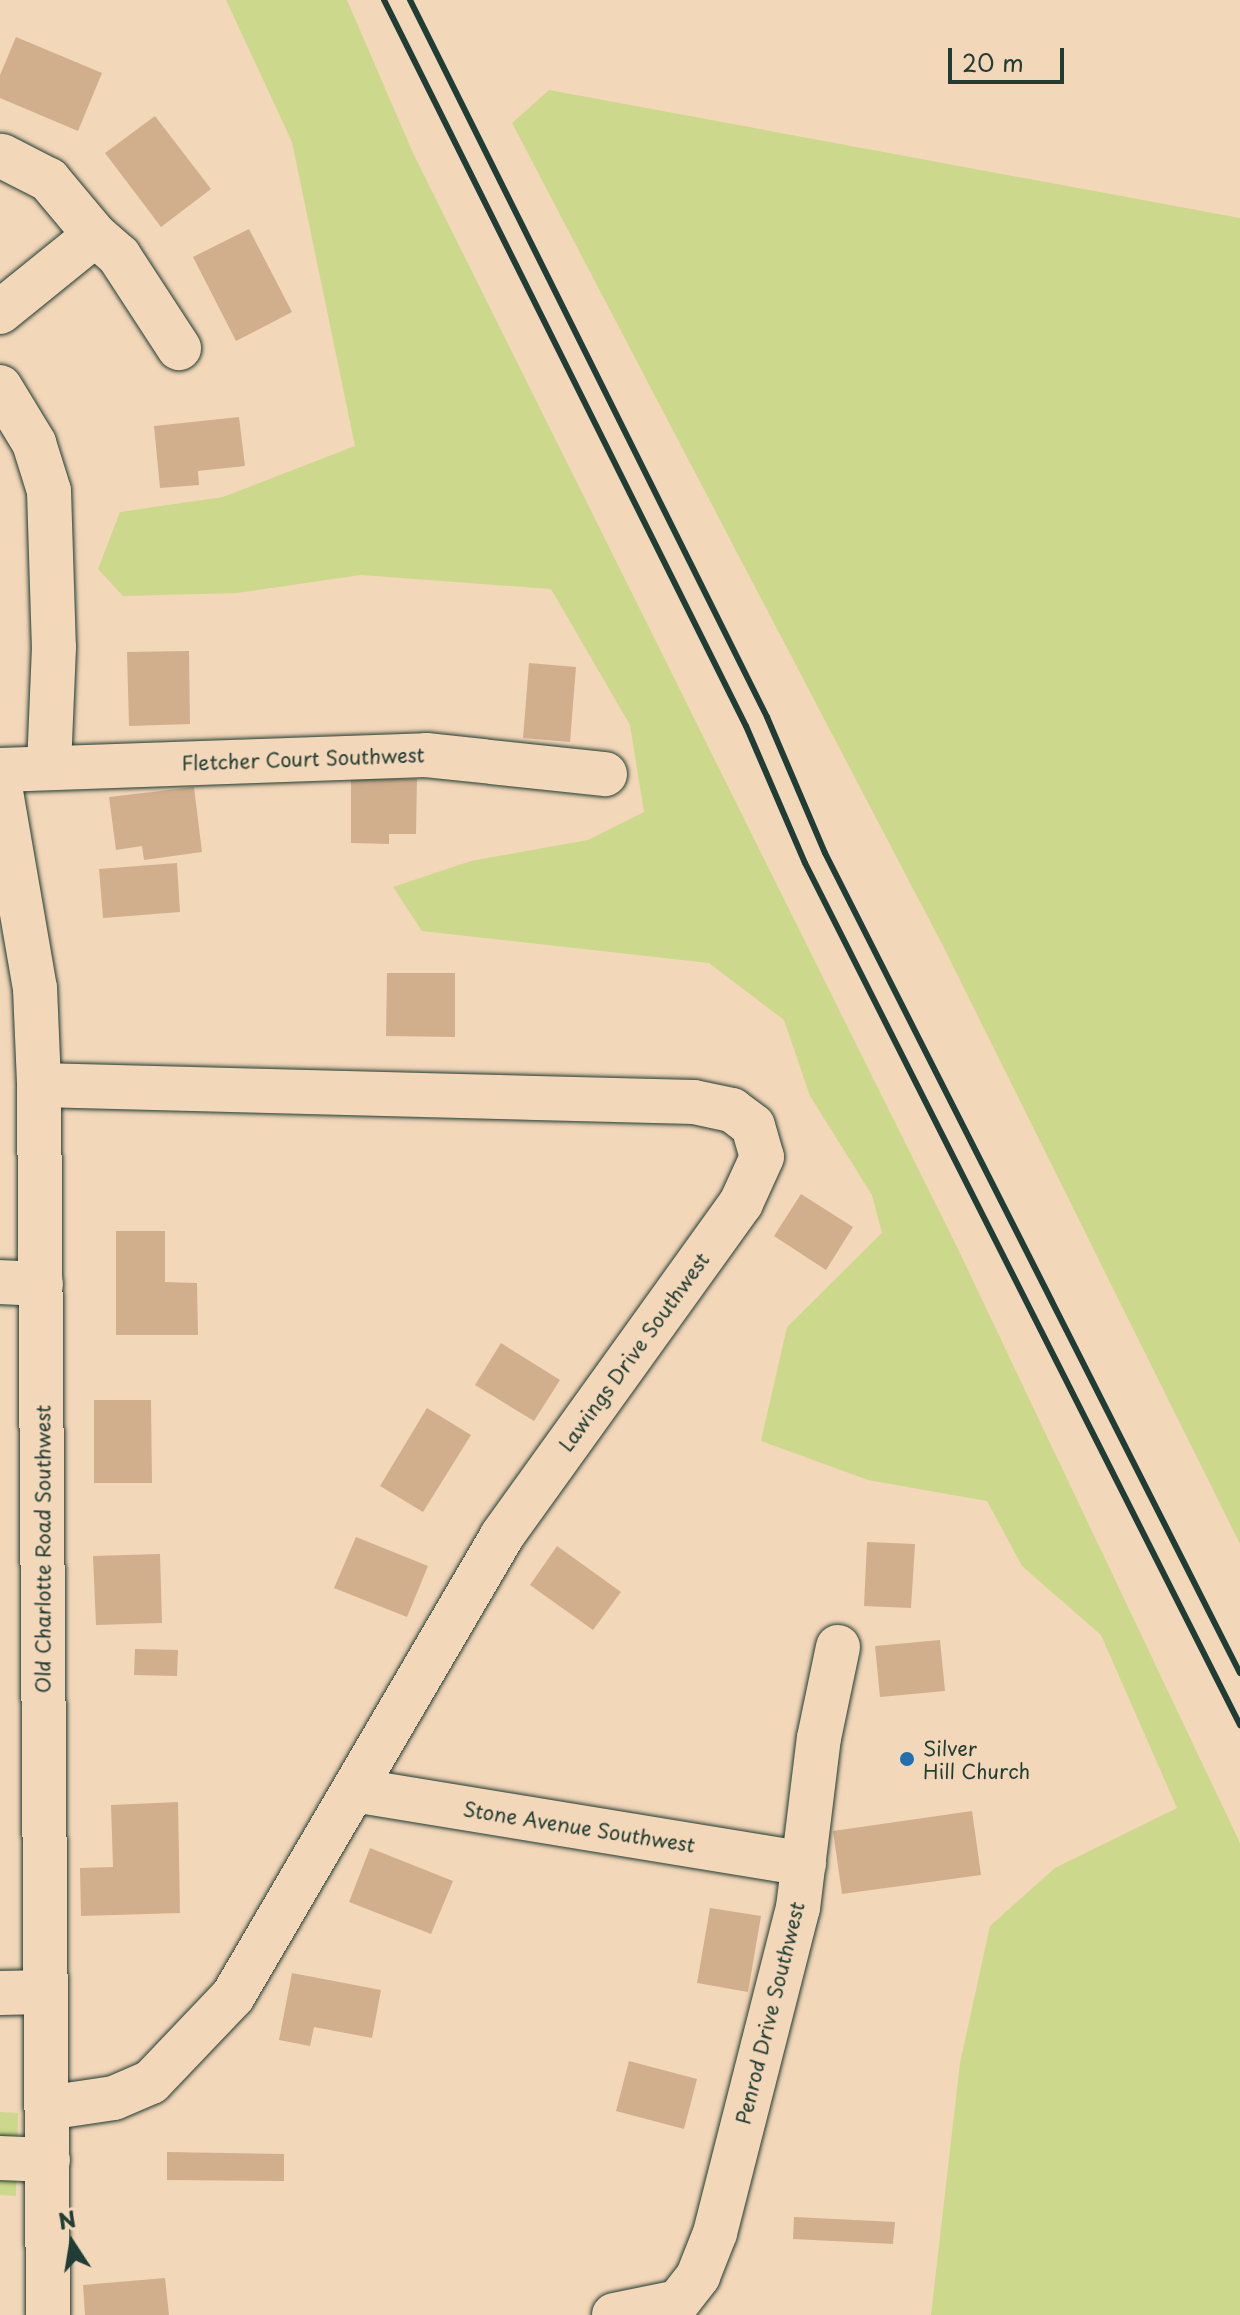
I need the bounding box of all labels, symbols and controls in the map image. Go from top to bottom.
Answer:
scale bar [952,32,1068,82]
text: 20 m [962,44,1024,80]
street label: Fletcher Court Southwest [180,743,426,775]
street label: Lawings Drive Southwest [554,1248,714,1456]
street label: Old Charlotte Road Southwest [31,1404,55,1694]
place label: Silver Hill Church [923,1736,1030,1783]
marker: Silver Hill Church [898,1750,916,1768]
street label: Stone Avenue Southwest [461,1797,697,1857]
street label: Penrod Drive Southwest [731,1898,809,2128]
text: N [55,2201,79,2237]
north arrow [32,2203,112,2283]

